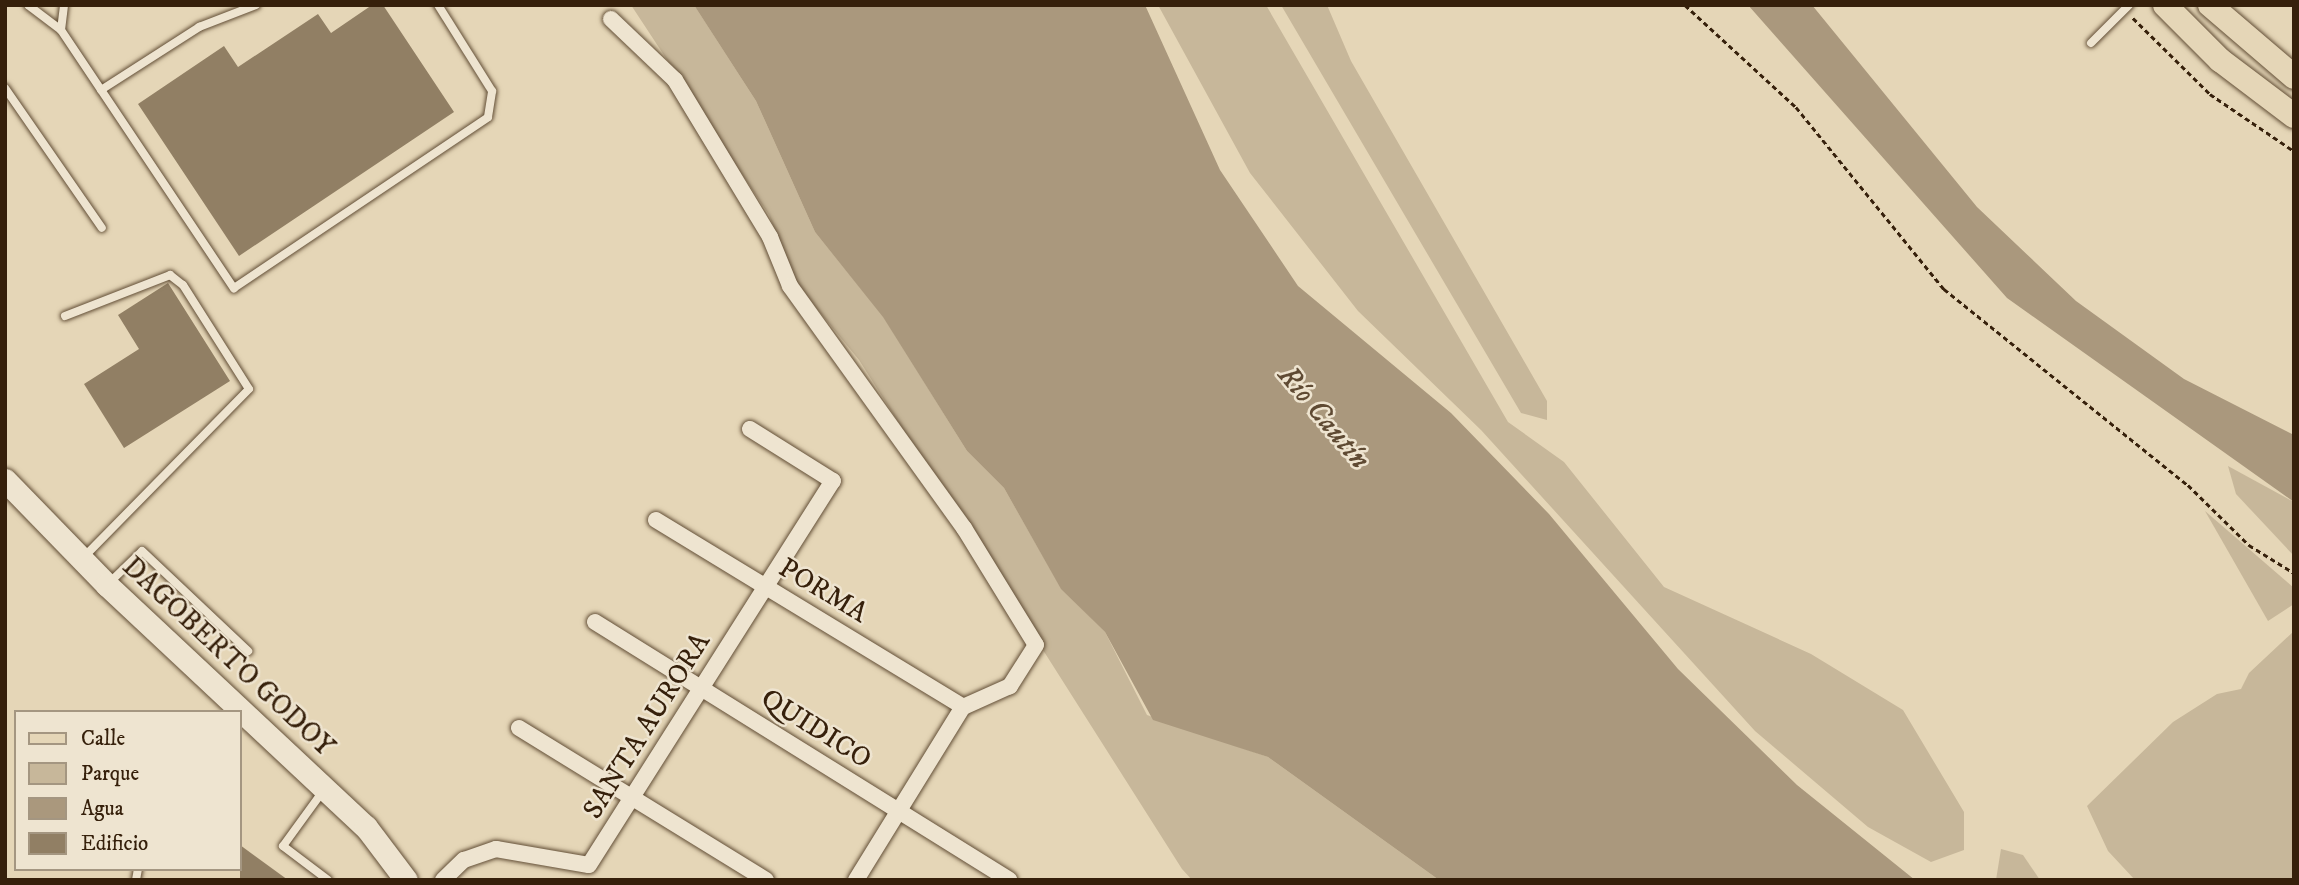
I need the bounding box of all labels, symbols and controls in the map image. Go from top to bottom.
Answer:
water label: Río Cautín [1269,359,1377,477]
street label: DAGOBERTO GODOY [115,550,341,764]
street label: PORMA [772,551,874,631]
street label: SANTA AURORA [576,627,718,825]
street label: QUIDICO [754,682,878,776]
legend [14,710,242,871]
text: Calle [81,726,125,752]
text: Parque [81,761,139,787]
text: Agua [81,796,124,822]
text: Edificio [81,831,148,857]

